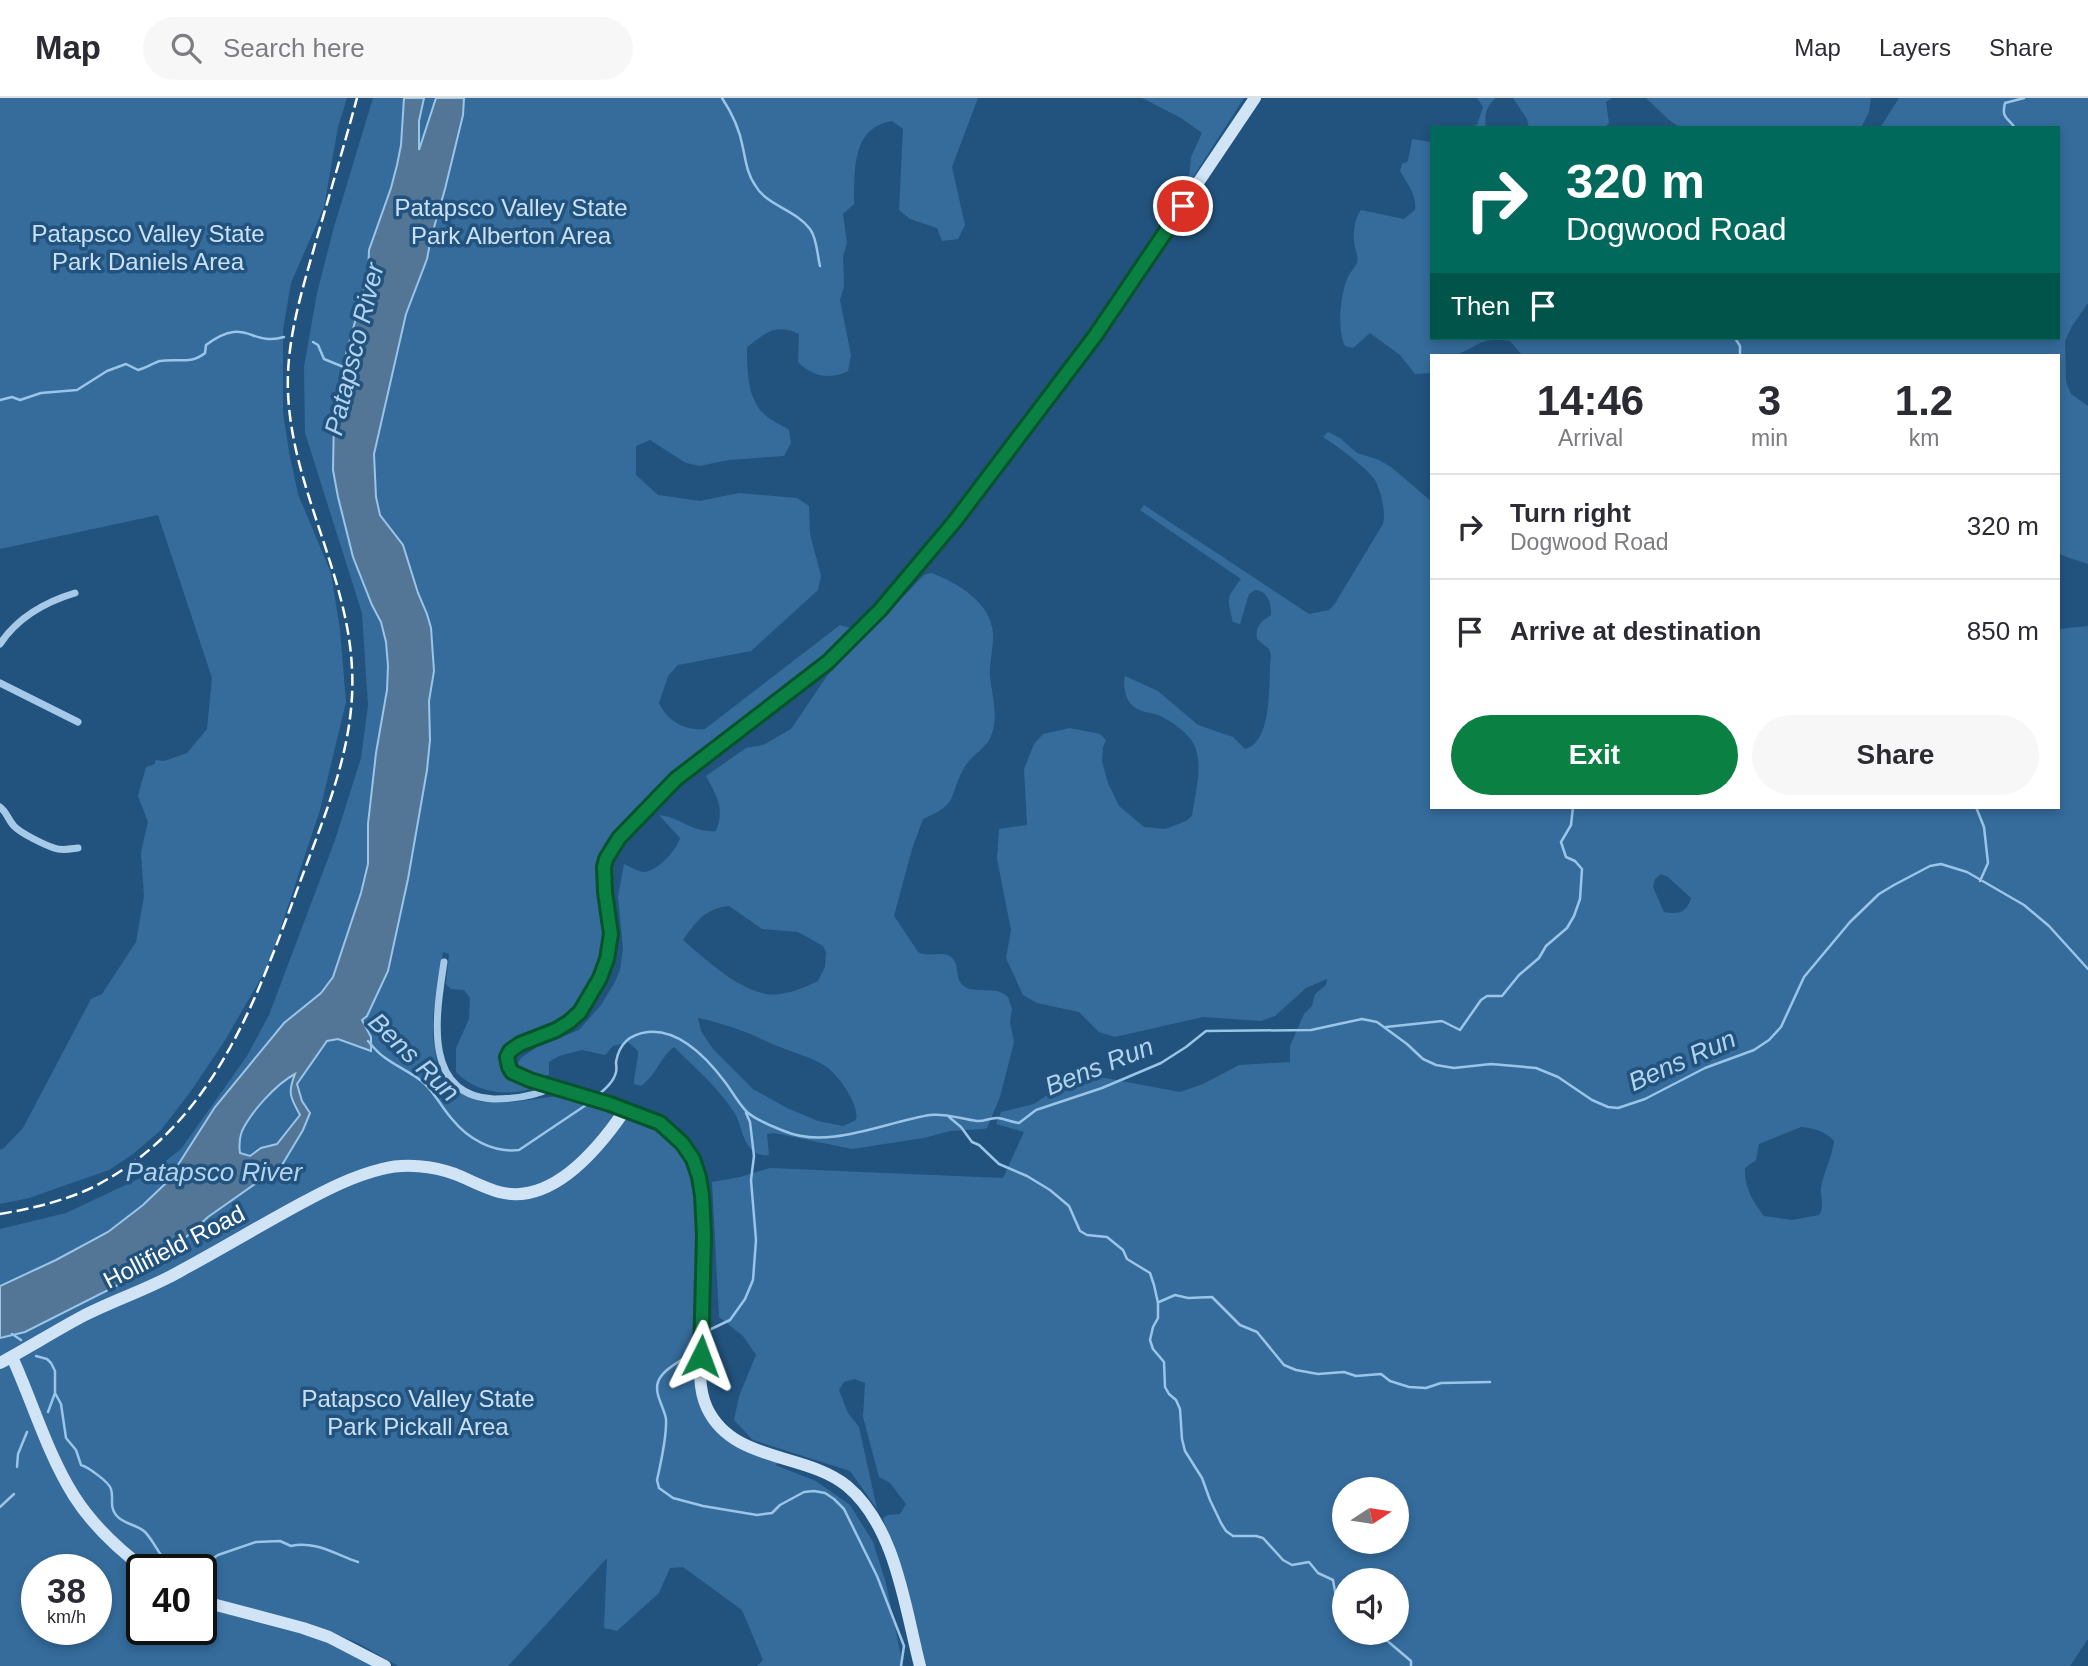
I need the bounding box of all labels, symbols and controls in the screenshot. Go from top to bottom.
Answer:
search box [143,17,633,80]
text: Map [35,29,101,66]
icon: search [167,29,205,67]
text: Search here [223,33,365,63]
text: Map [1794,34,1841,61]
text: Layers [1879,34,1951,61]
text: Share [1989,34,2053,61]
icon: right [1451,154,1542,245]
text: 320 m [1566,154,1705,208]
pin [1153,176,1213,236]
icon: arrive [1164,187,1202,225]
park label: Patapsco Valley State Park Alberton Area [394,194,628,249]
text: Dogwood Road [1566,211,1787,247]
park label: Patapsco Valley State Park Daniels Area [31,220,265,275]
water label: Patapsco River [318,259,390,438]
icon: arrive [1524,287,1562,325]
text: Then [1451,291,1510,321]
text: 14:46 [1537,377,1644,424]
text: 3 [1758,377,1781,424]
text: 1.2 [1895,377,1953,424]
text: Arrival [1558,425,1623,451]
text: min [1751,425,1788,451]
text: km [1909,425,1939,451]
text: Turn right [1510,498,1631,528]
icon: right [1451,508,1489,546]
text: 320 m [1967,511,2039,541]
text: Dogwood Road [1510,529,1669,555]
icon: arrive [1451,613,1489,651]
text: Arrive at destination [1510,616,1761,646]
text: 850 m [1967,616,2039,646]
button: Exit [1451,715,1738,795]
button: Share [1752,715,2039,795]
water label: Bens Run [363,1007,465,1107]
water label: Bens Run [1624,1023,1740,1097]
water label: Bens Run [1040,1031,1158,1101]
water label: Patapsco River [126,1157,303,1187]
street label: Hollifield Road [99,1199,249,1294]
position arrow [664,1319,738,1393]
park label: Patapsco Valley State Park Pickall Area [301,1385,535,1440]
north arrow [1332,1477,1409,1554]
map controls [1332,1477,1409,1645]
speed limit sign: 40 [126,1554,217,1645]
button: sound [1332,1568,1409,1645]
text: 38 [47,1571,86,1610]
text: km/h [47,1607,86,1627]

